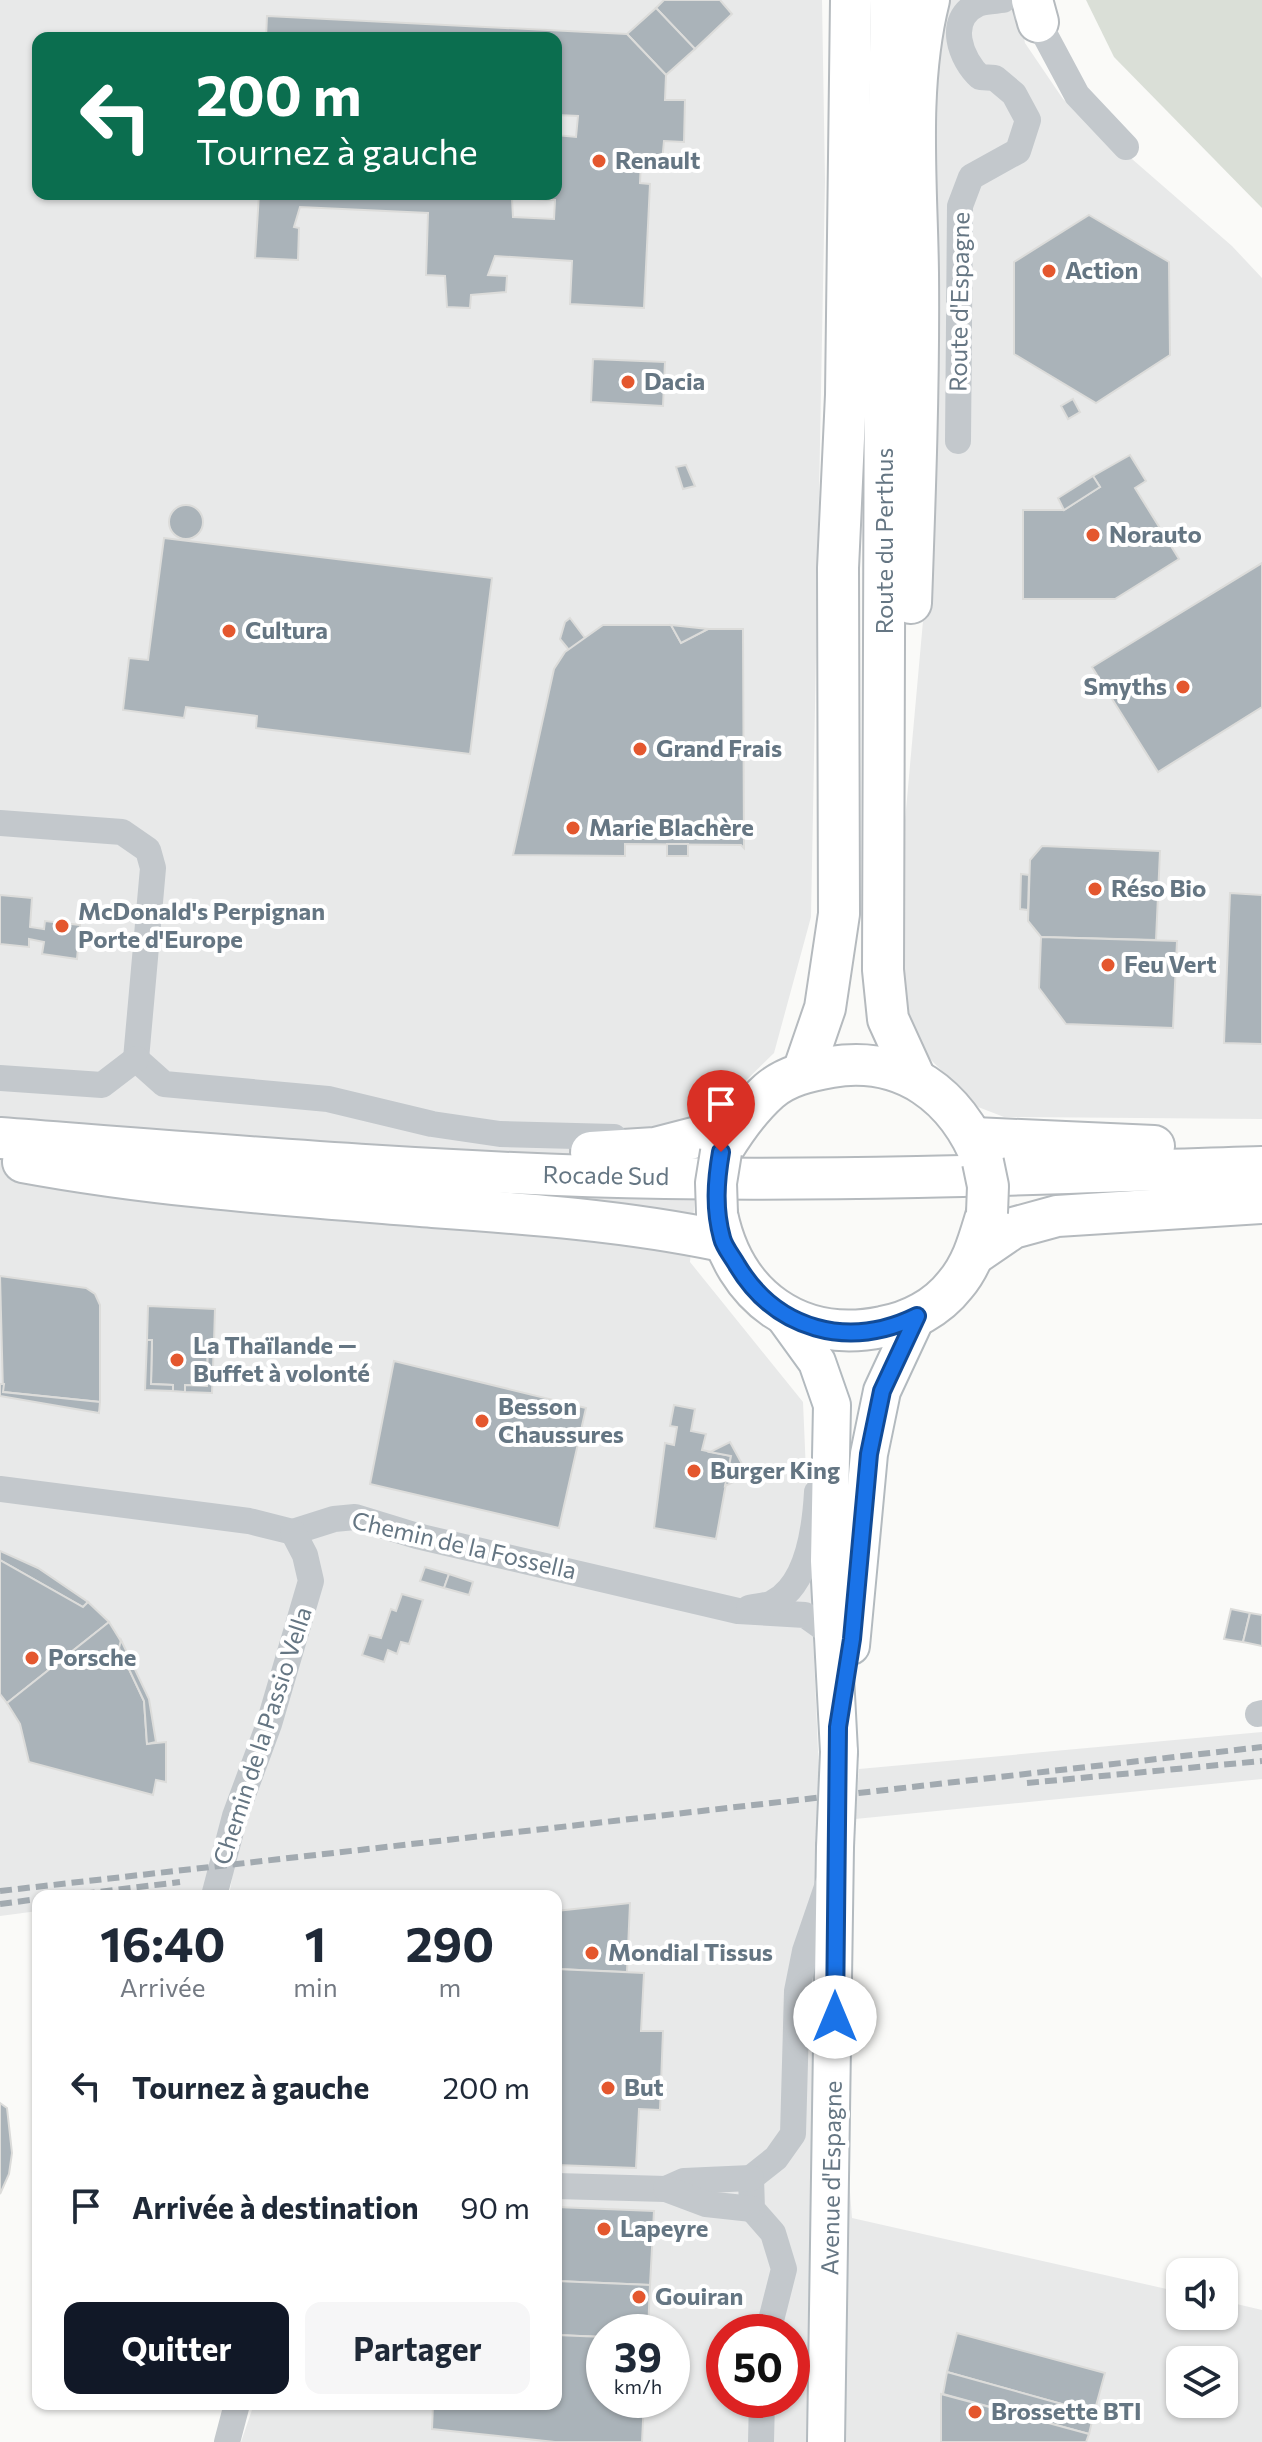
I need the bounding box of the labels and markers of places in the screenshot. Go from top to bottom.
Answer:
place label: Renault [615,145,700,174]
marker: Renault [590,152,608,170]
place label: Action [1065,255,1138,284]
marker: Action [1040,262,1058,280]
place label: Dacia [644,366,705,395]
marker: Dacia [619,373,637,391]
place label: Norauto [1109,519,1202,548]
marker: Norauto [1084,526,1102,544]
place label: Cultura [245,615,328,644]
marker: Cultura [220,622,238,640]
place label: Smyths [1084,671,1167,700]
marker: Smyths [1174,678,1192,696]
place label: Grand Frais [656,733,782,762]
marker: Grand Frais [631,740,649,758]
place label: Marie Blachère [589,812,754,841]
marker: Marie Blachère [564,819,582,837]
place label: Réso Bio [1111,873,1206,902]
marker: Réso Bio [1086,880,1104,898]
place label: McDonald's Perpignan Porte d'Europe [78,896,325,953]
marker: McDonald's Perpignan Porte d'Europe [53,917,71,935]
place label: Feu Vert [1124,949,1217,978]
marker: Feu Vert [1099,956,1117,974]
pin [687,1070,755,1152]
place label: La Thaïlande — Buffet à volonté [193,1330,370,1387]
marker: La Thaïlande — Buffet à volonté [168,1351,186,1369]
place label: Besson Chaussures [498,1391,624,1448]
marker: Besson Chaussures [473,1412,491,1430]
place label: Burger King [710,1455,840,1484]
marker: Burger King [685,1462,703,1480]
place label: Porsche [48,1642,137,1671]
marker: Porsche [23,1649,41,1667]
place label: Mondial Tissus [608,1937,773,1966]
marker: Mondial Tissus [583,1944,601,1962]
place label: But [624,2072,664,2101]
marker: But [599,2079,617,2097]
place label: Lapeyre [620,2213,708,2242]
marker: Lapeyre [595,2220,613,2238]
place label: Gouiran [655,2281,743,2310]
marker: Gouiran [630,2288,648,2306]
place label: Brossette BTI [991,2396,1142,2425]
marker: Brossette BTI [966,2403,984,2421]

